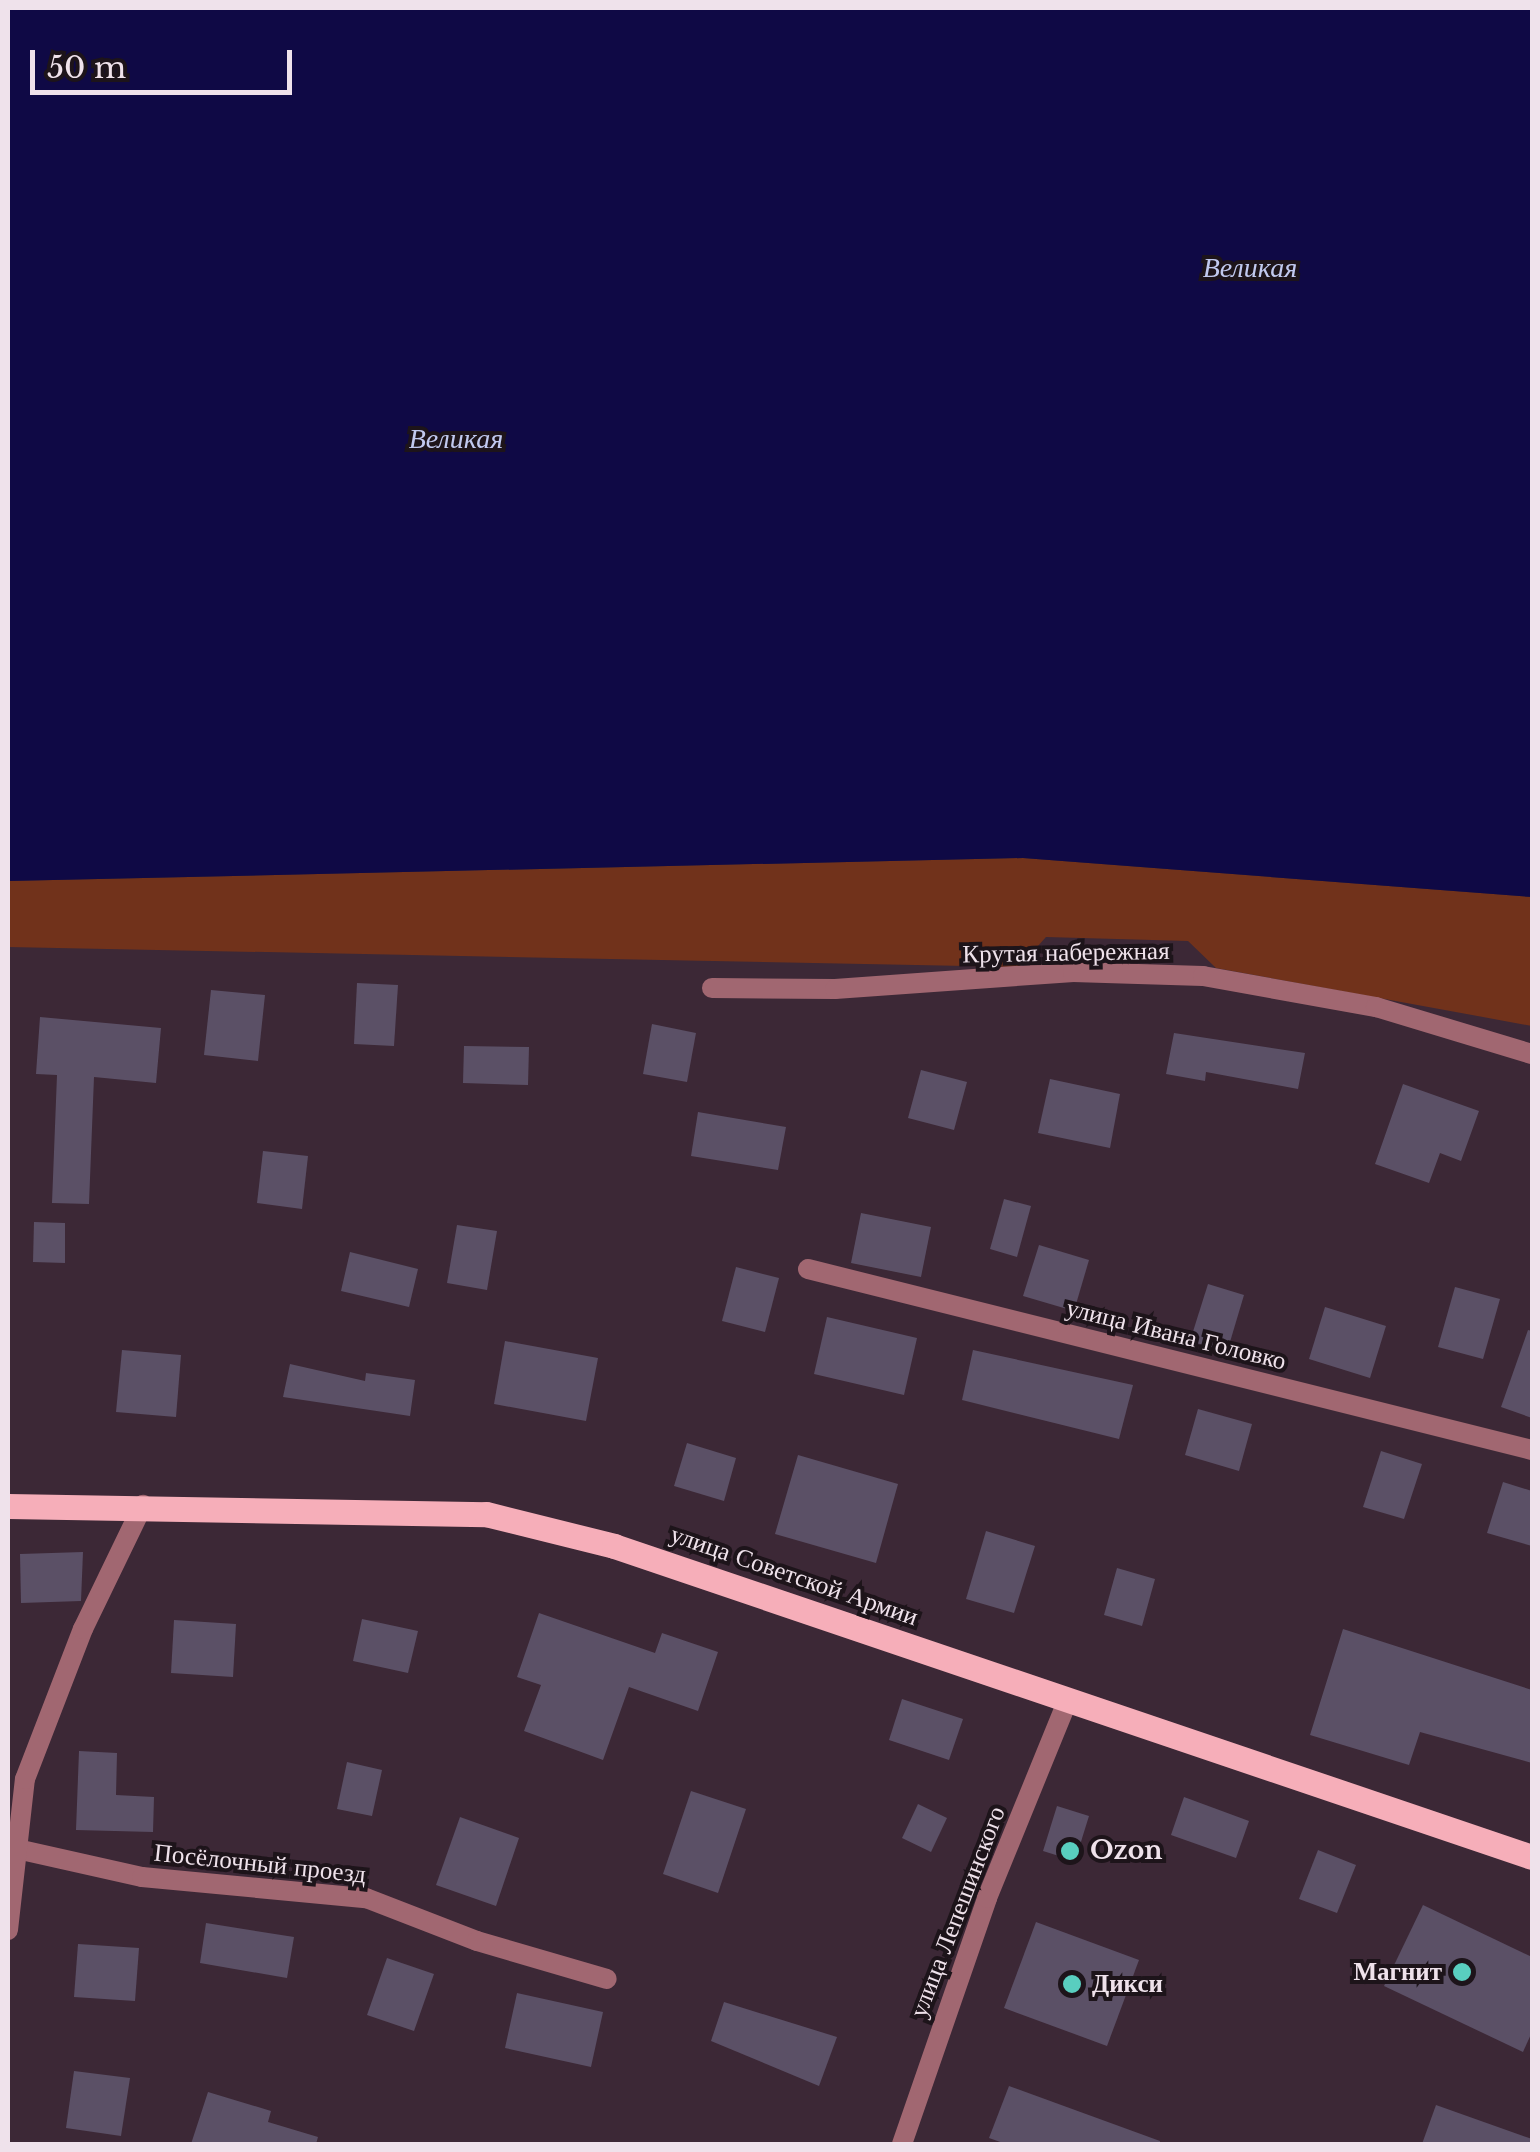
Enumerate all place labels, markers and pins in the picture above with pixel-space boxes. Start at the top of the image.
place label: Ozon [1090,1836,1162,1866]
marker: Ozon [1059,1840,1081,1862]
place label: Магнит [1353,1957,1442,1987]
marker: Магнит [1451,1961,1473,1983]
place label: Дикси [1092,1969,1163,1999]
marker: Дикси [1061,1973,1083,1995]

